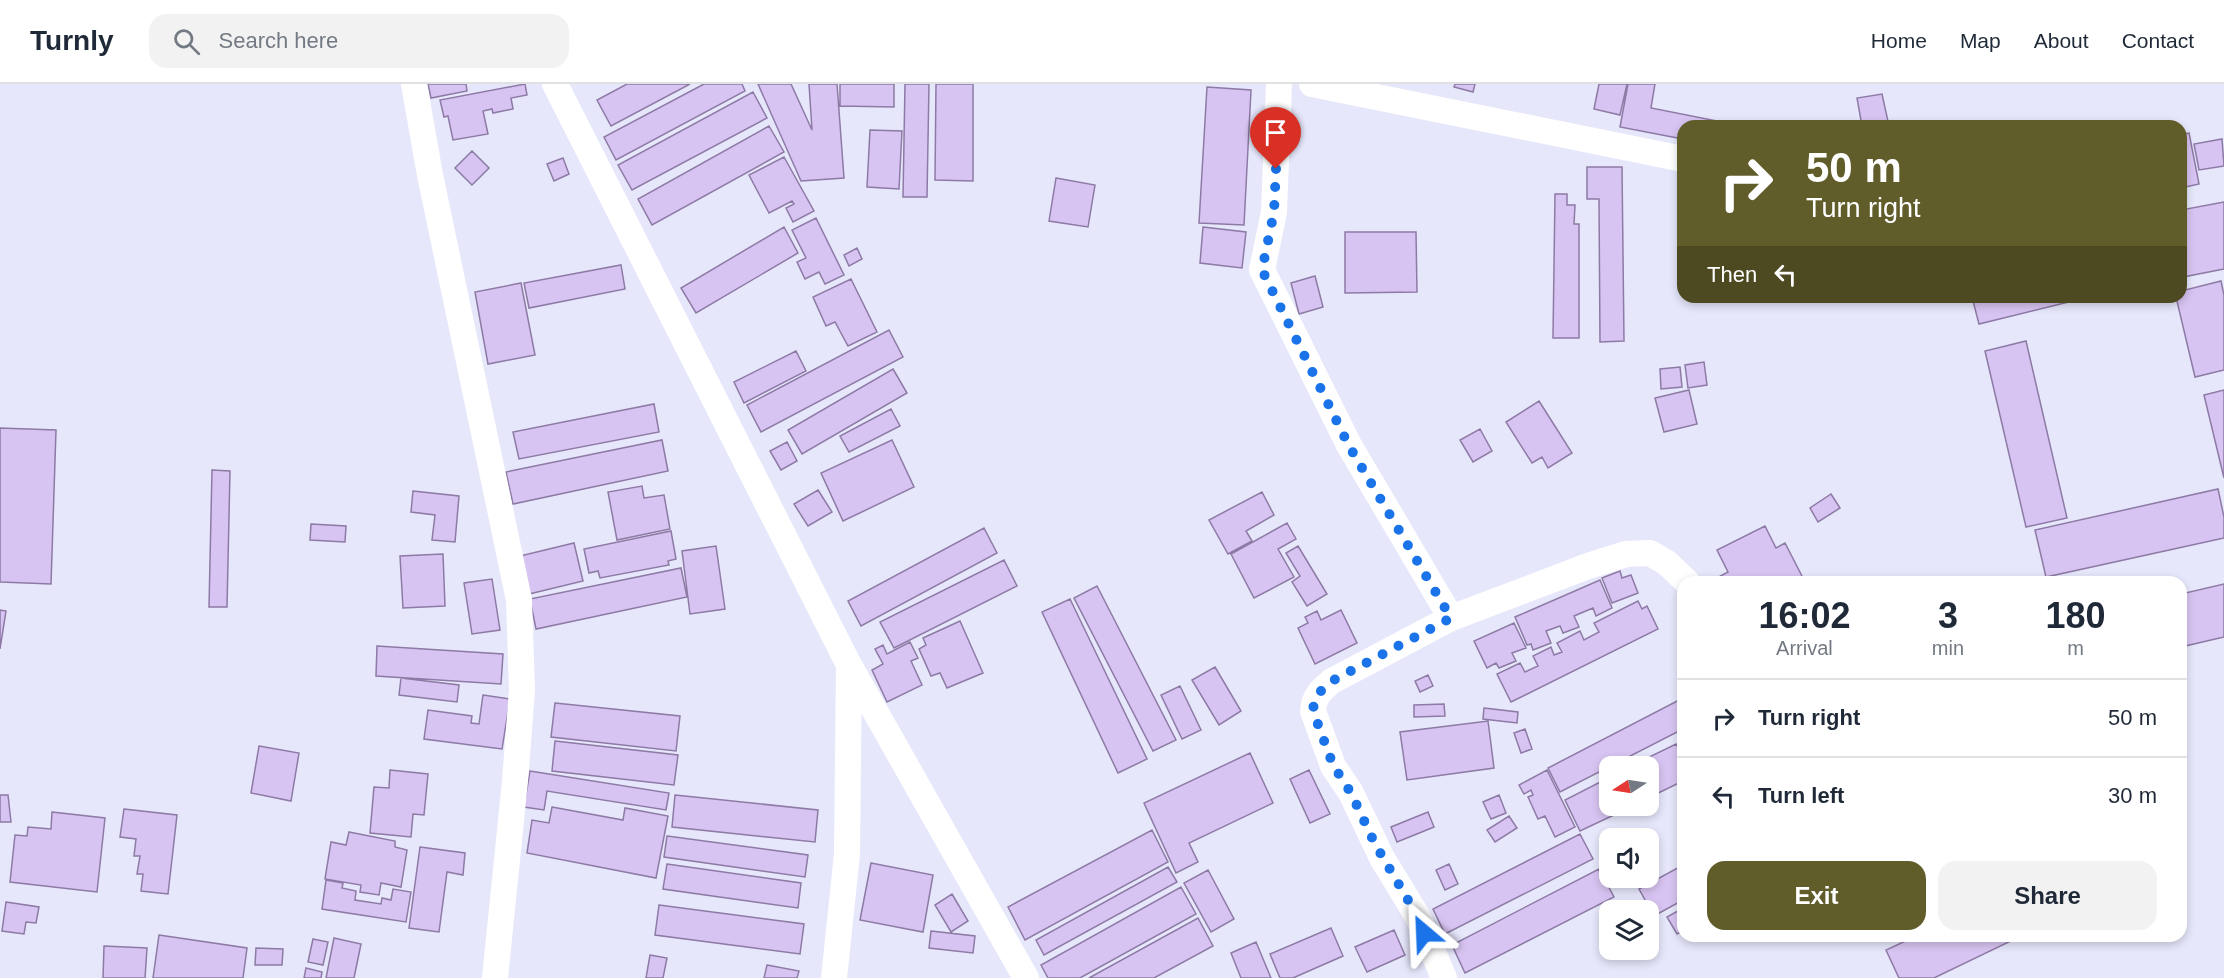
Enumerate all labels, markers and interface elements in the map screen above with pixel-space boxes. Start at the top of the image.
search box [149,14,569,68]
text: Turnly [30,25,113,56]
icon: search [170,25,203,58]
text: Search here [218,28,338,53]
text: Home [1871,29,1927,52]
text: Map [1960,29,2001,52]
text: About [2034,29,2089,52]
text: Contact [2122,29,2194,52]
pin [1250,107,1301,169]
icon: arrive [1259,116,1292,149]
icon: right [1707,144,1785,222]
text: 50 m [1806,144,1902,191]
text: Turn right [1806,193,1921,223]
icon: left [1769,258,1802,291]
text: Then [1707,262,1757,287]
text: 16:02 [1758,595,1850,636]
text: 3 [1938,595,1958,636]
text: 180 [2045,595,2106,636]
text: Arrival [1776,637,1833,659]
text: min [1932,637,1964,659]
text: m [2067,637,2084,659]
icon: right [1707,702,1740,735]
text: Turn right [1758,705,1860,730]
text: 50 m [2108,705,2157,730]
north arrow [1599,756,1659,816]
map controls [1599,756,1659,960]
icon: left [1707,780,1740,813]
text: Turn left [1758,783,1844,808]
text: 30 m [2108,783,2157,808]
button: sound [1599,828,1659,888]
button: Exit [1707,861,1926,930]
button: Share [1938,861,2157,930]
button: layers [1599,900,1659,960]
position arrow [1392,901,1456,965]

